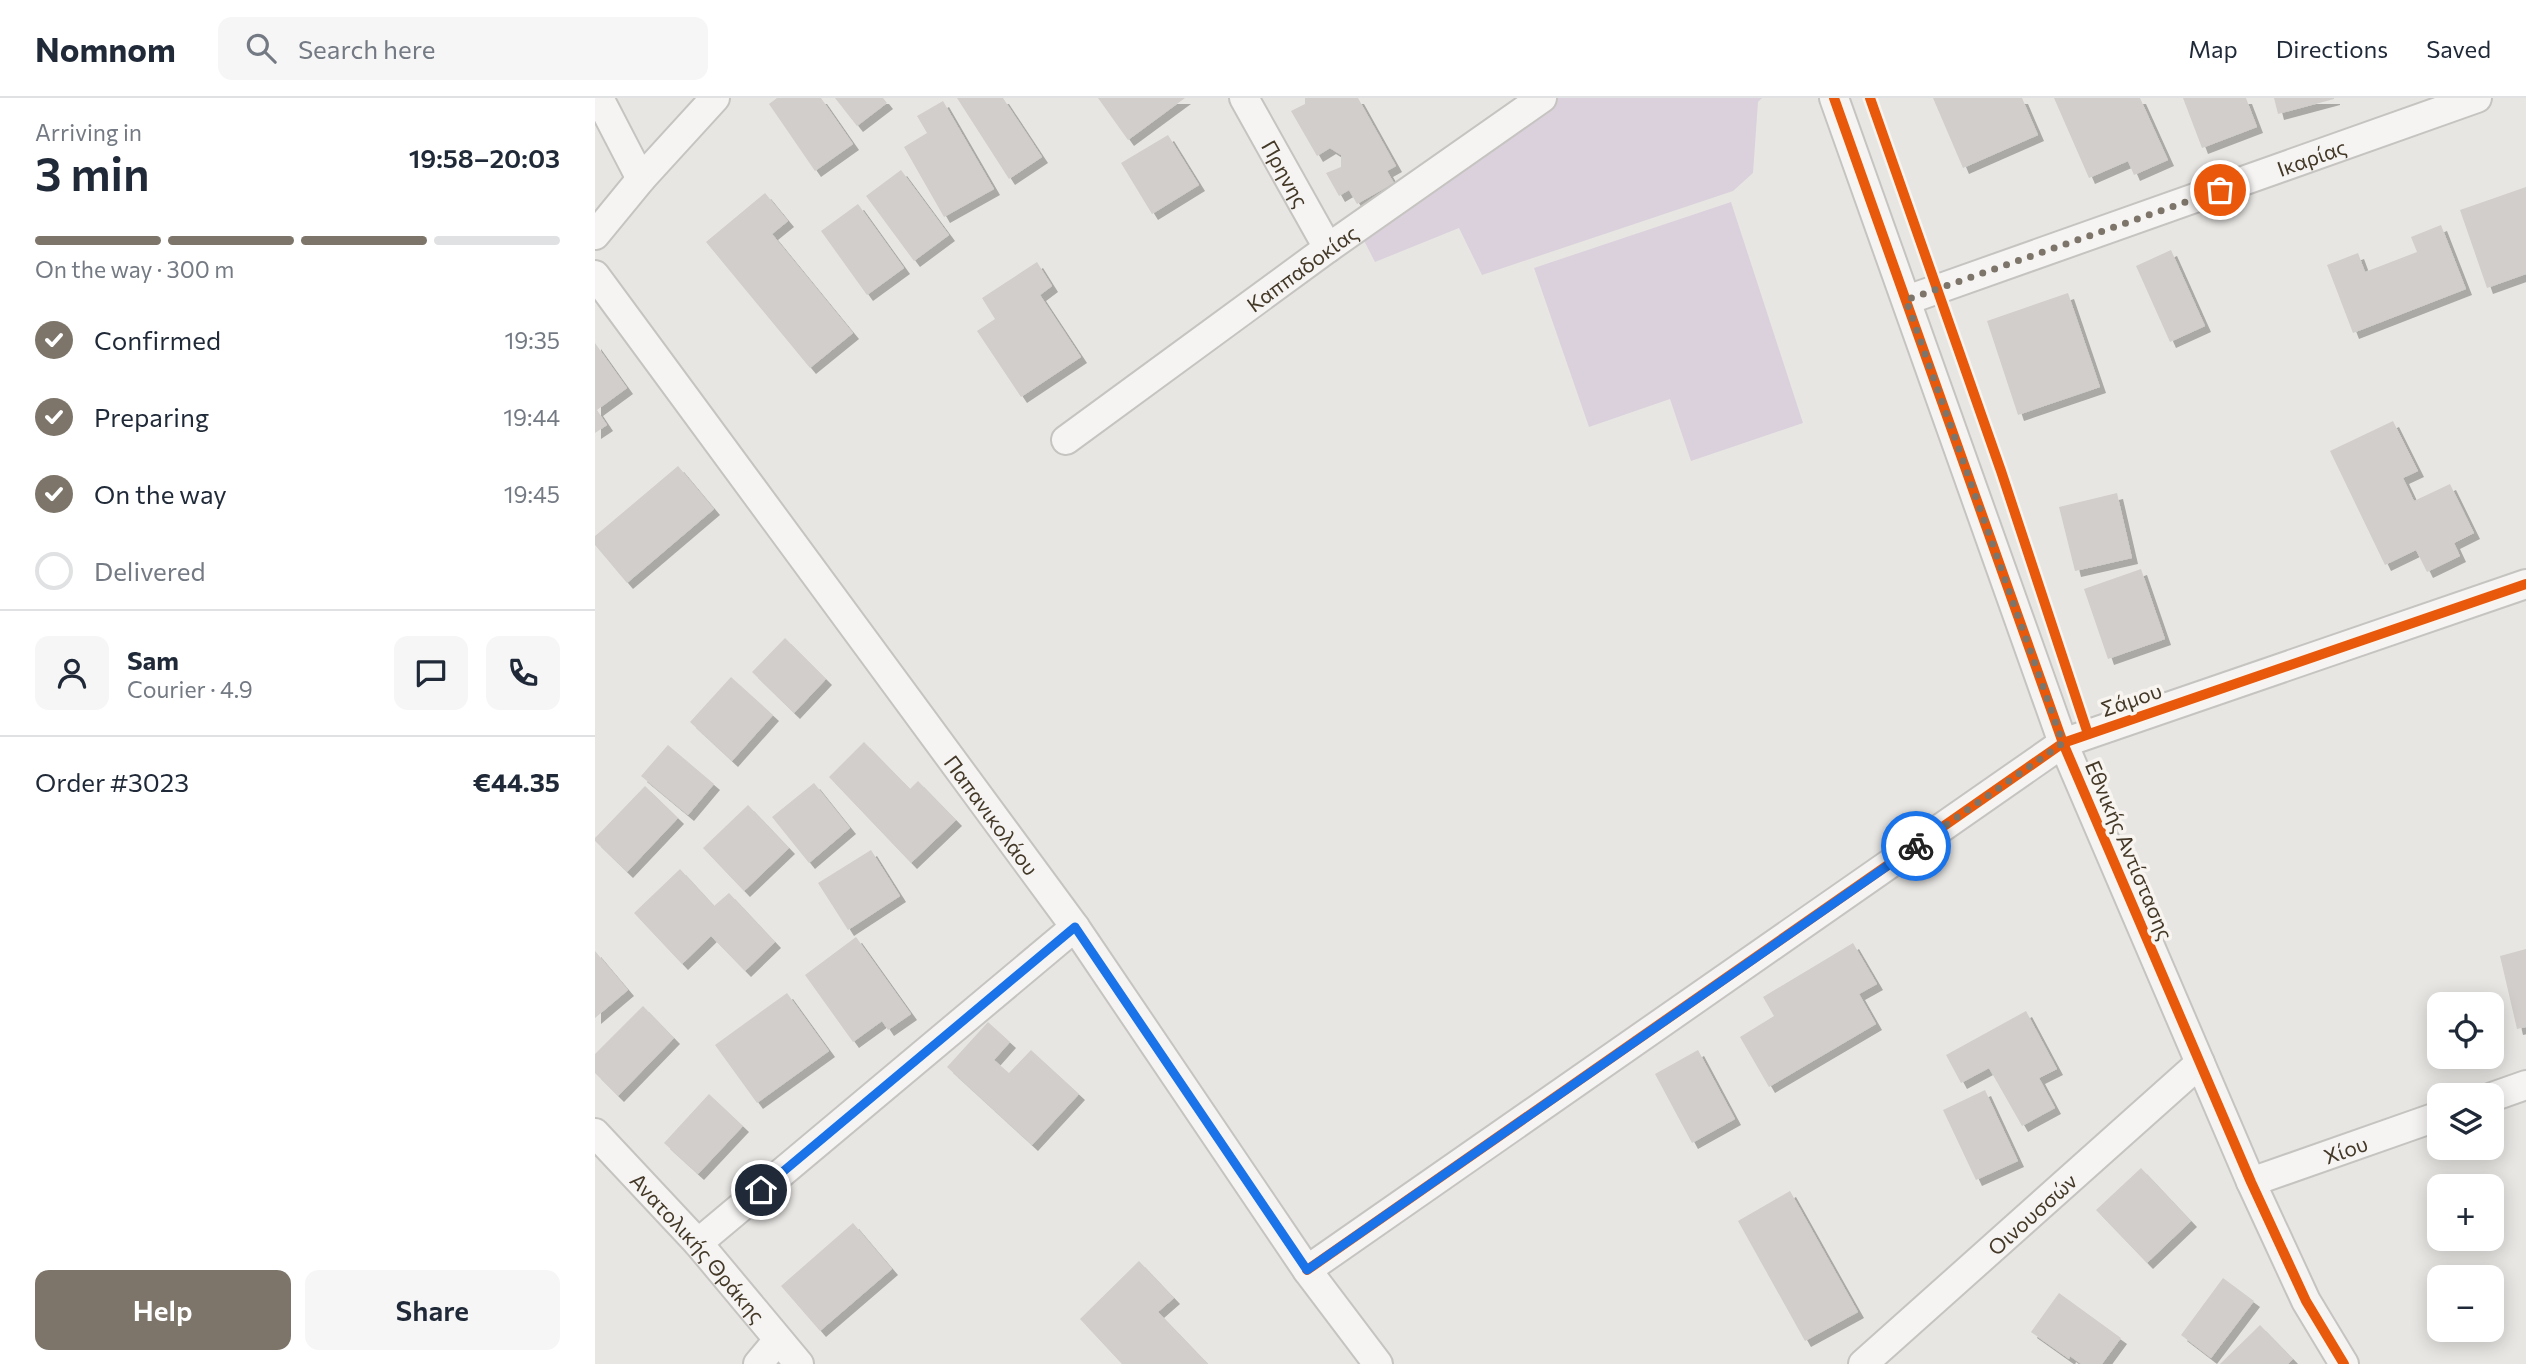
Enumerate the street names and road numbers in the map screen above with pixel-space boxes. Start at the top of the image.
street label: Ικαρίας [2273,133,2349,180]
street label: Πρηνης [1257,135,1315,211]
street label: Καππαδοκίας [1241,219,1362,316]
street label: Σάμου [2097,677,2165,721]
street label: Παπανικολάου [940,750,1045,879]
street label: Εθνικής Αντίστασης [2081,757,2179,943]
street label: Χίου [2320,1130,2371,1168]
street label: Ανατολικής Θράκης [626,1167,771,1327]
street label: Οινουσσών [1982,1167,2081,1260]

